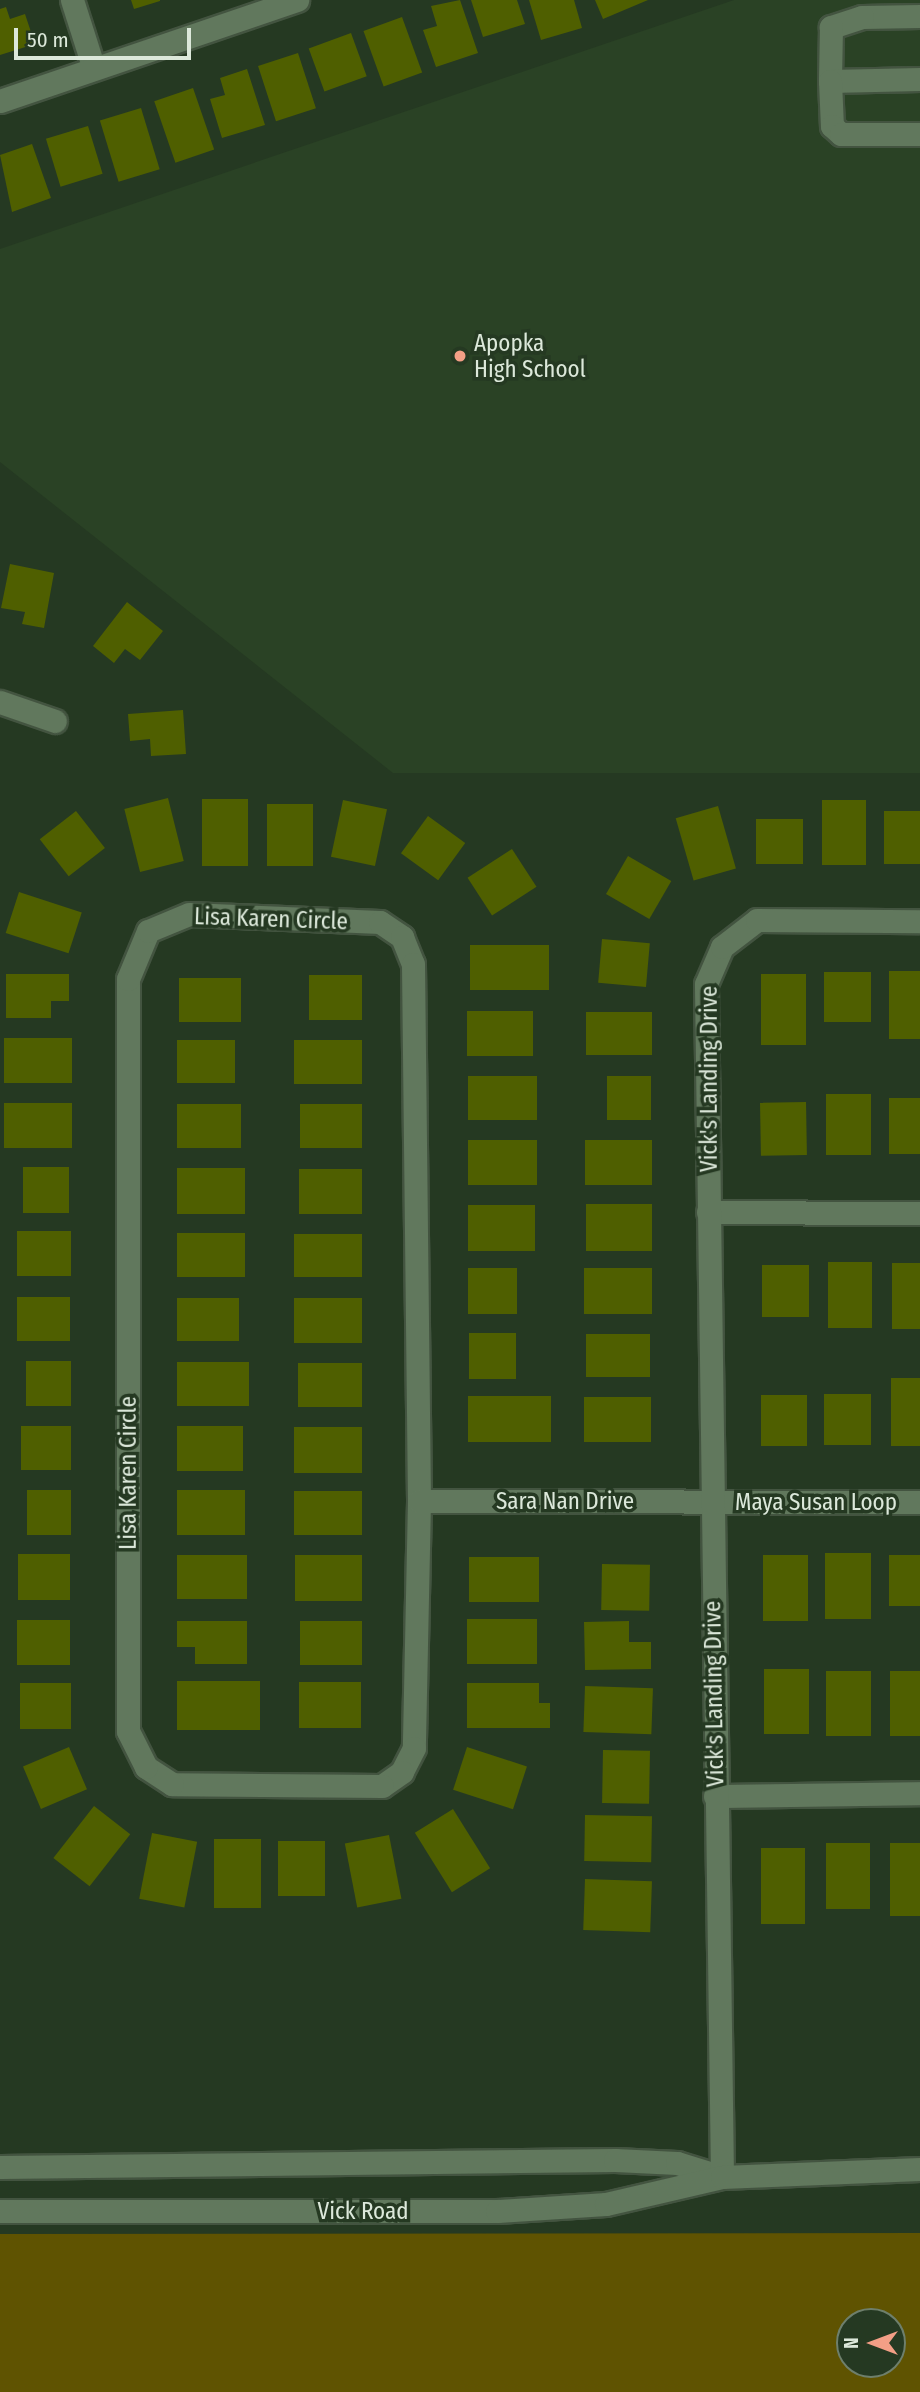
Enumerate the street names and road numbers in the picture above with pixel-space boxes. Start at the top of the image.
street label: Lisa Karen Circle [194,903,348,935]
street label: Vick's Landing Drive [695,986,723,1172]
street label: Lisa Karen Circle [114,1396,142,1550]
street label: Sara Nan Drive [496,1487,634,1515]
street label: Maya Susan Loop [735,1488,897,1516]
street label: Vick's Landing Drive [699,1601,729,1787]
street label: Vick Road [317,2197,409,2225]

